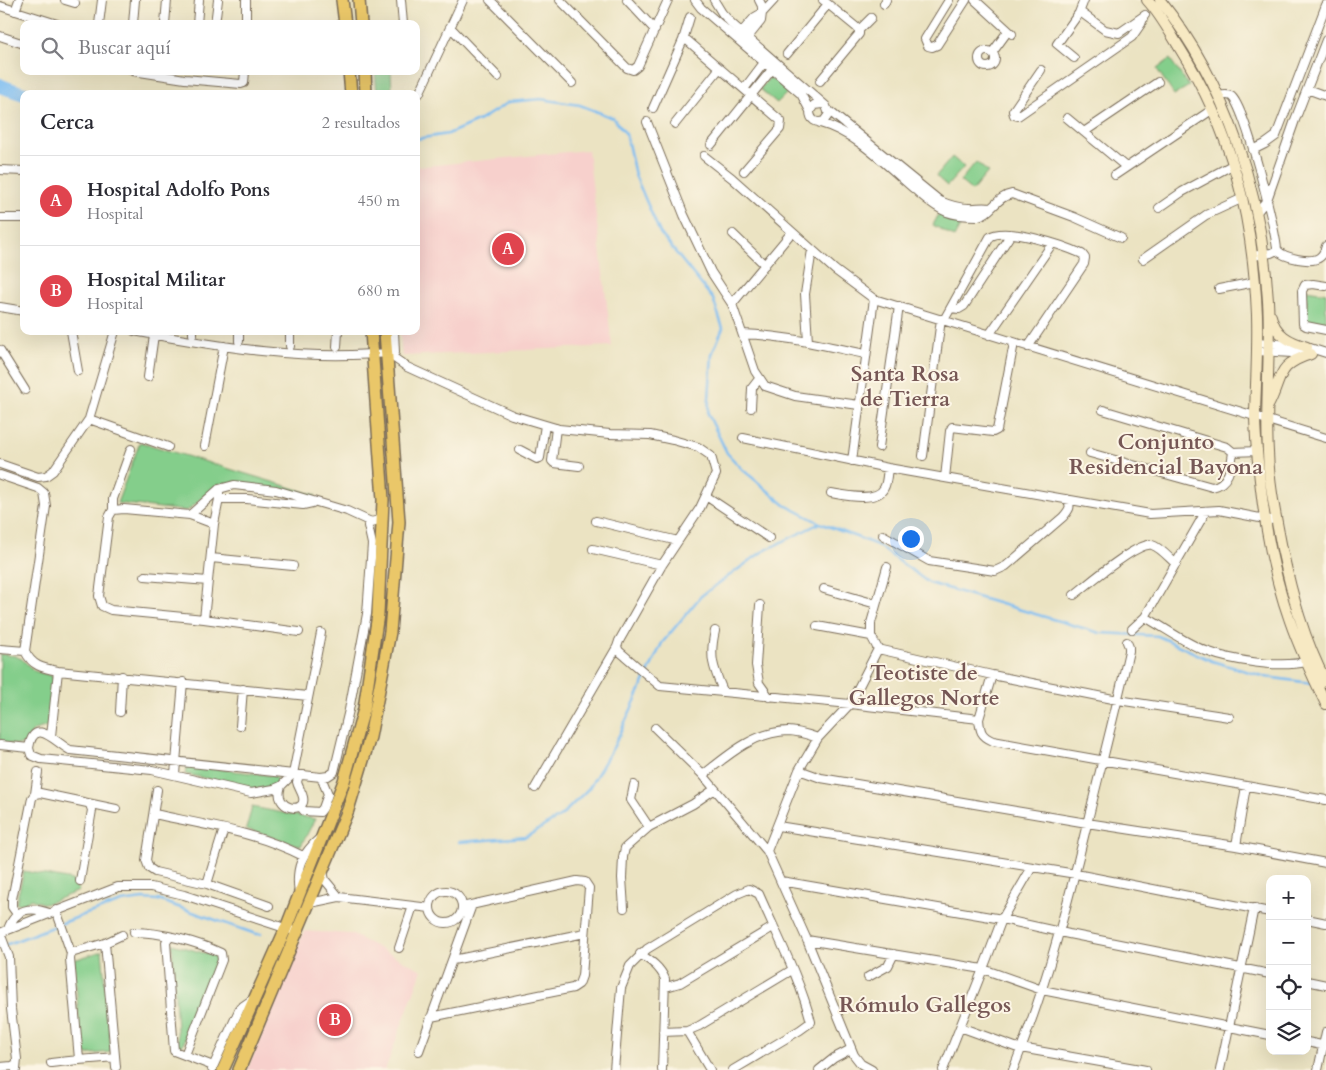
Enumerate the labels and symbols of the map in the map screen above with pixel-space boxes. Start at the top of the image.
pin: A [492,230,524,268]
district label: Santa Rosa de Tierra [851,359,959,414]
district label: Conjunto Residencial Bayona [1069,427,1263,482]
your location [898,526,924,552]
district label: Teotiste de Gallegos Norte [848,658,1000,713]
district label: Rómulo Gallegos [839,990,1011,1020]
pin: B [319,1001,351,1039]

